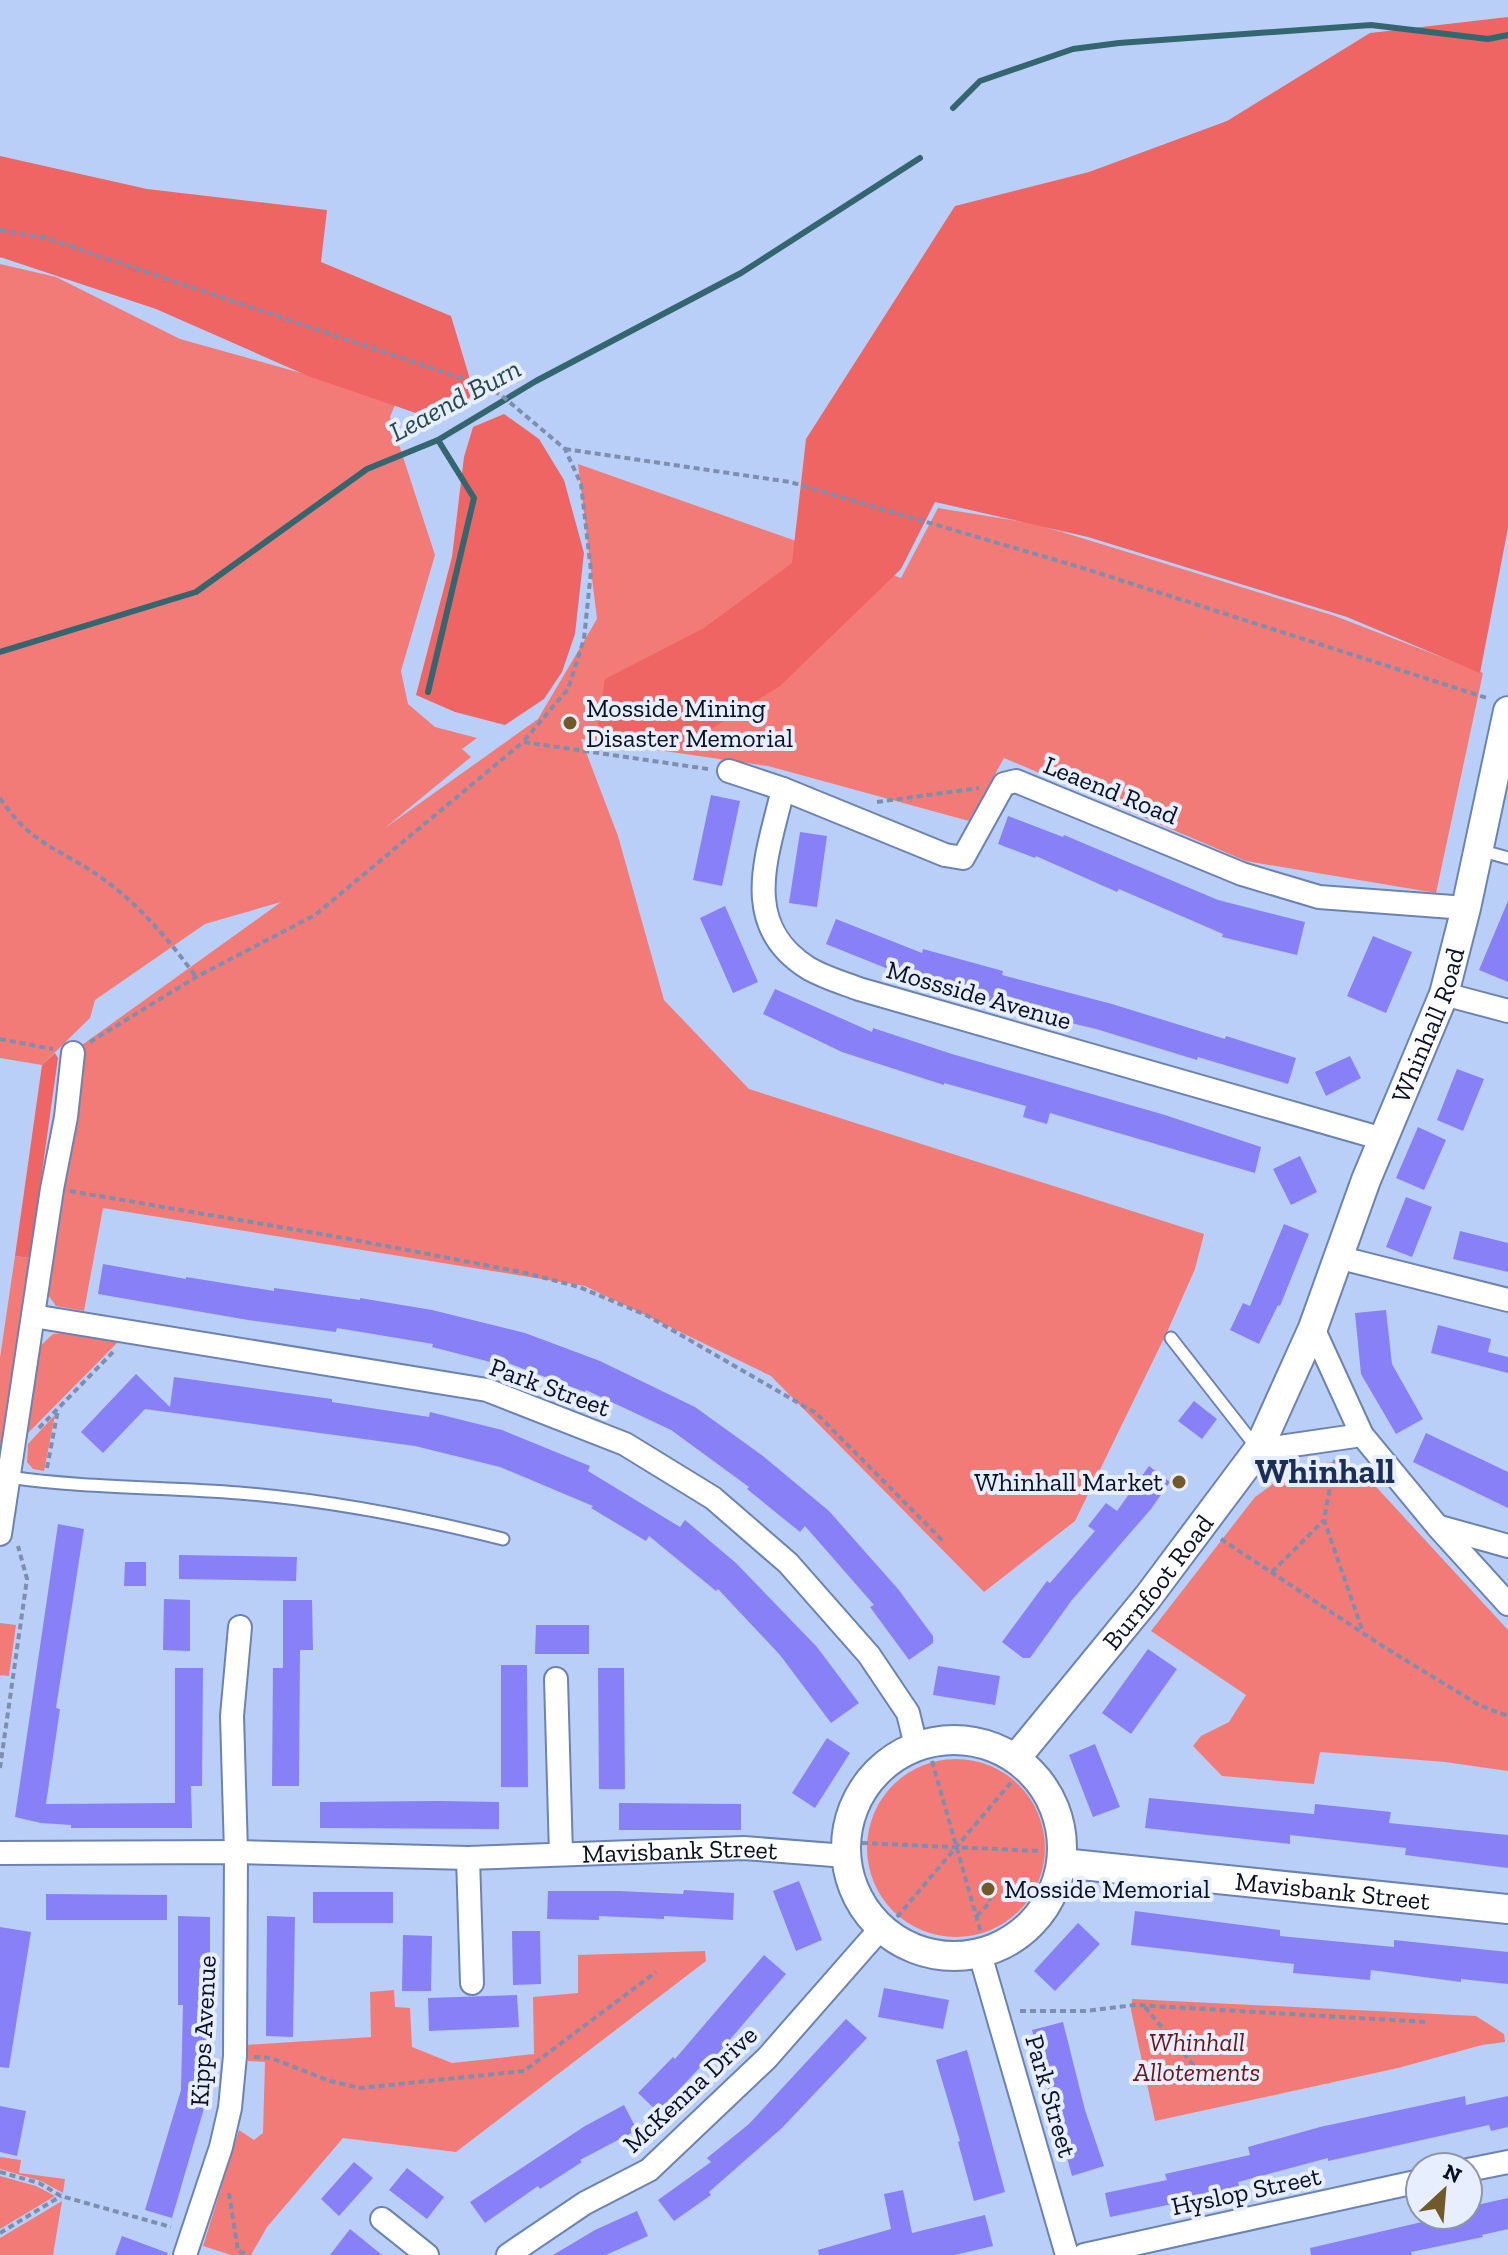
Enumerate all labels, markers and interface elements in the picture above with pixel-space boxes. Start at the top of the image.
water label: Leaend Burn [384,352,526,448]
place label: Mosside Mining Disaster Memorial [586,692,793,754]
marker: Mosside Mining Disaster Memorial [561,714,579,732]
street label: Leaend Road [1039,749,1183,831]
street label: Whinhall Road [1384,944,1471,1108]
street label: Mossside Avenue [883,953,1075,1037]
street label: Park Street [485,1350,615,1424]
district label: Whinhall [1255,1451,1395,1492]
place label: Whinhall Market [974,1466,1163,1498]
marker: Whinhall Market [1170,1473,1188,1491]
street label: Burnfoot Road [1095,1508,1220,1656]
street label: Mavisbank Street [581,1832,779,1870]
street label: Mavisbank Street [1233,1865,1432,1917]
place label: Mosside Memorial [1004,1873,1210,1905]
marker: Mosside Memorial [979,1880,997,1898]
street label: Kipps Avenue [183,1955,223,2107]
street label: McKenna Drive [616,2019,764,2159]
park label: Whinhall Allotements [1133,2026,1260,2088]
street label: Park Street [1018,2031,1084,2161]
north arrow [1404,2151,1484,2231]
text: N [1439,2158,1466,2189]
street label: Hyslop Street [1168,2159,1324,2222]

